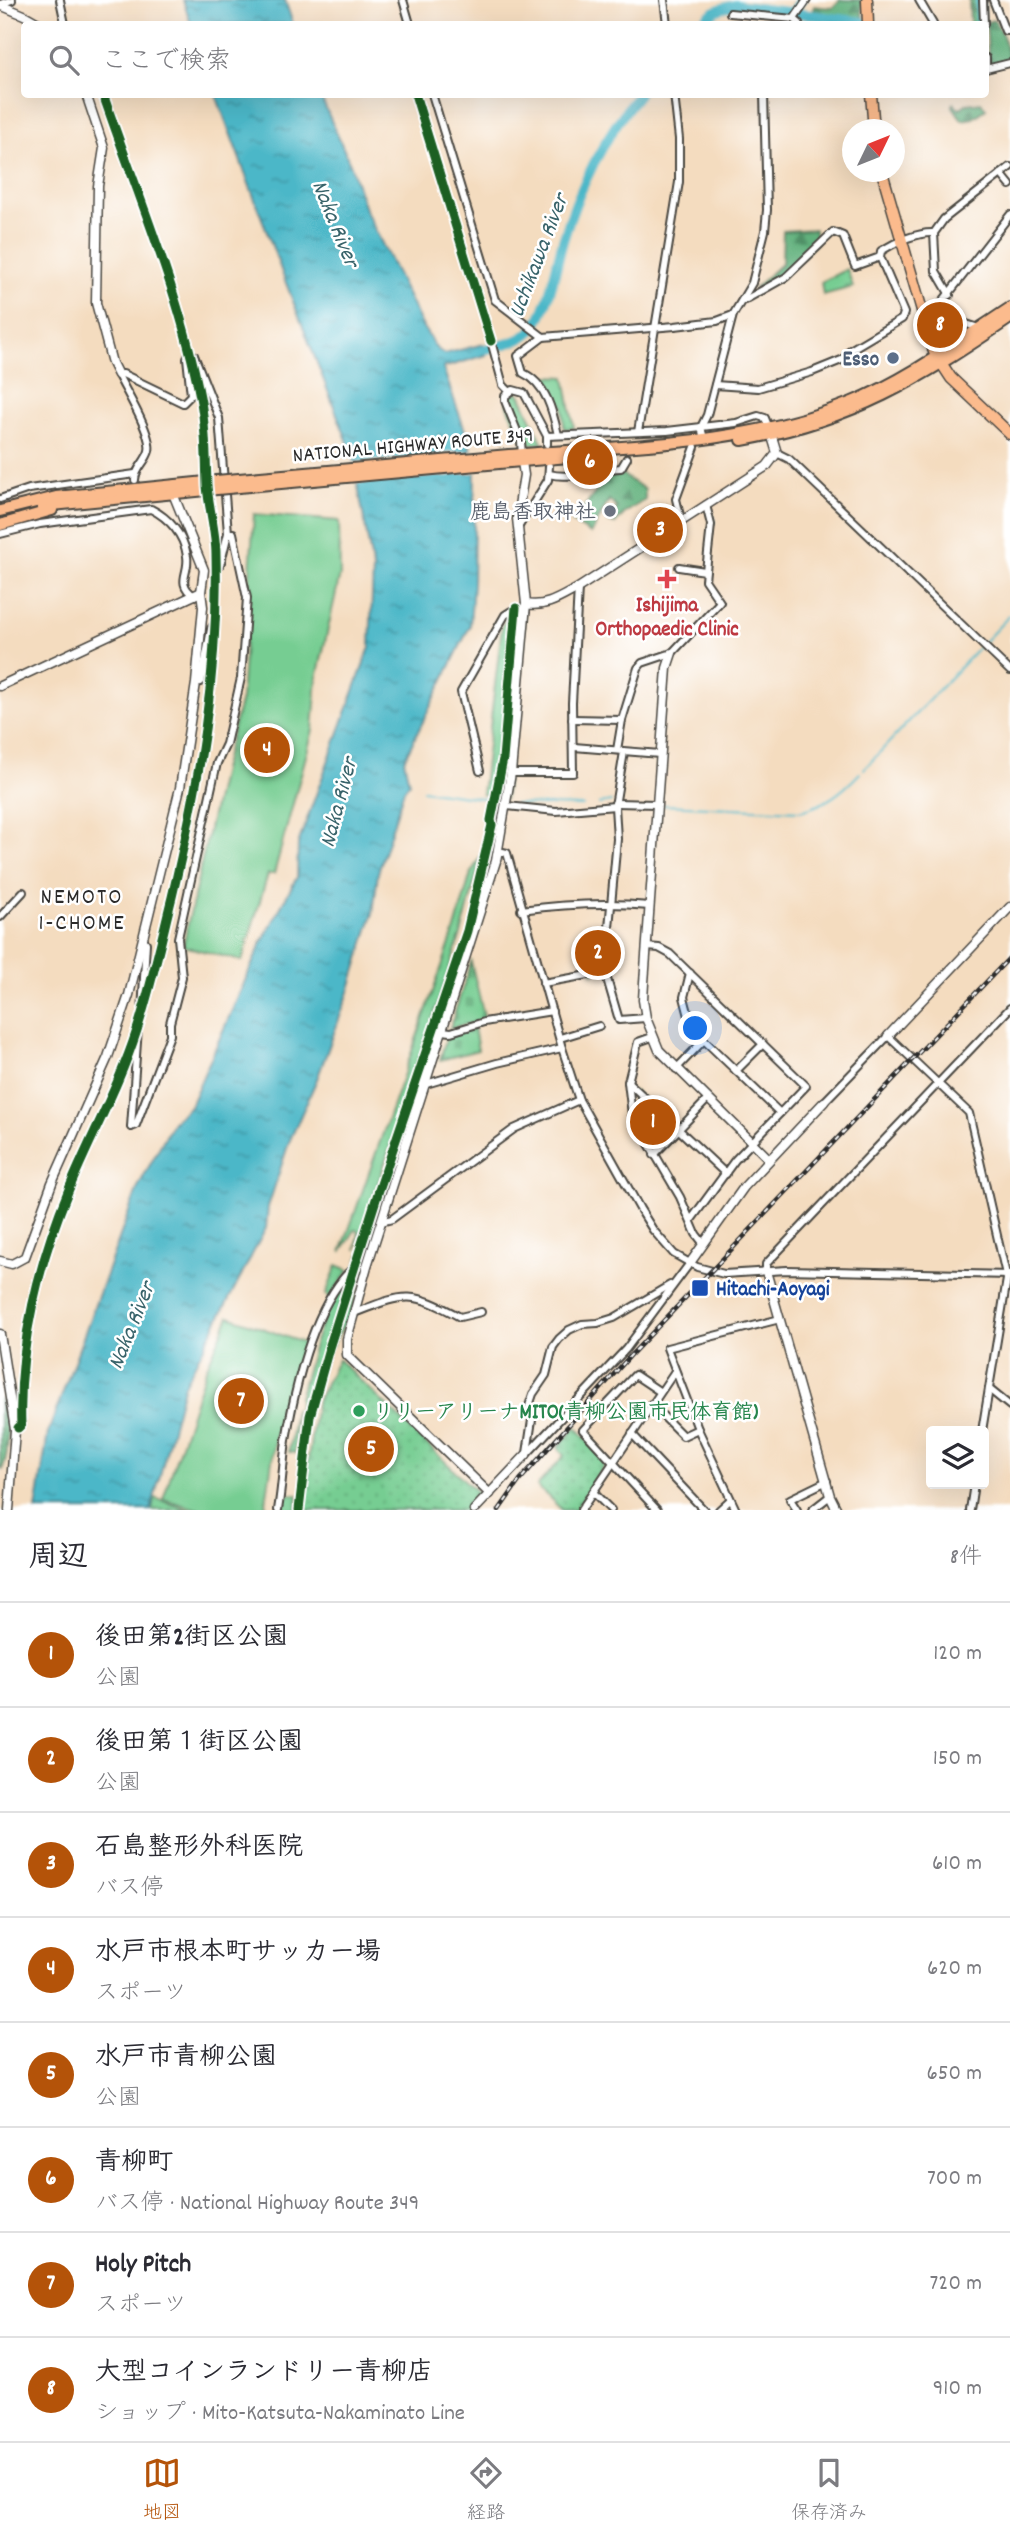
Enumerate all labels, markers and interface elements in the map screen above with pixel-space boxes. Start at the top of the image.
search box [21,21,989,98]
icon: search [45,41,83,79]
text: ここで検索 [101,44,231,81]
north arrow [842,119,905,182]
water label: Naka River [301,176,367,275]
water label: Uchikawa River [502,187,580,323]
pin: 8 [917,299,963,351]
place label: Esso [842,346,879,376]
marker: Esso [885,350,901,366]
street label: NATIONAL HIGHWAY ROUTE 349 [292,422,535,472]
pin: 6 [567,436,613,488]
place label: 鹿島香取神社 [470,499,596,529]
marker: 鹿島香取神社 [602,503,618,519]
pin: 3 [637,504,683,556]
marker: Ishijima Orthopaedic Clinic [657,569,677,589]
place label: Ishijima Orthopaedic Clinic [595,592,739,646]
pin: 4 [244,724,290,776]
water label: Naka River [313,752,369,851]
district label: NEMOTO 1-CHOME [38,882,126,941]
pin: 2 [575,927,621,979]
your location [678,1011,712,1045]
pin: 1 [630,1096,676,1148]
water label: Naka River [101,1276,167,1375]
place label: Hitachi-Aoyagi [716,1276,830,1306]
marker: Hitachi-Aoyagi [690,1278,710,1298]
pin: 7 [218,1375,264,1427]
place label: リリーアリーナMITO(青柳公園市民体育館) [373,1399,758,1429]
marker: リリーアリーナMITO(青柳公園市民体育館) [351,1403,367,1419]
pin: 5 [348,1423,394,1475]
map controls [926,1426,989,1489]
button: layers [926,1426,989,1489]
text: 周辺 [28,1538,88,1581]
text: 8件 [950,1542,982,1575]
text: 後田第2街区公園 [95,1620,288,1657]
text: 1 [48,1638,54,1671]
text: 120 m [933,1638,982,1671]
text: 公園 [95,1663,141,1696]
text: 後田第１街区公園 [95,1725,303,1762]
text: 2 [46,1743,56,1776]
text: 150 m [933,1743,982,1776]
text: 公園 [95,1768,141,1801]
text: 石島整形外科医院 [95,1830,303,1867]
text: 3 [46,1848,56,1881]
text: 610 m [932,1848,982,1881]
text: バス停 [95,1873,164,1906]
text: 水戸市根本町サッカー場 [95,1935,381,1972]
text: 4 [46,1953,56,1986]
text: 620 m [927,1953,982,1986]
text: スポーツ [95,1978,187,2011]
text: 水戸市青柳公園 [95,2040,277,2077]
text: 5 [46,2058,56,2091]
text: 650 m [926,2058,982,2091]
text: 公園 [95,2083,141,2116]
text: 青柳町 [95,2145,173,2182]
text: 6 [45,2163,57,2196]
text: 700 m [927,2163,982,2196]
text: バス停 · National Highway Route 349 [95,2188,419,2221]
text: Holy Pitch [95,2247,191,2284]
text: 7 [47,2268,55,2301]
text: 720 m [930,2268,982,2301]
text: スポーツ [95,2290,187,2323]
text: 大型コインランドリー青柳店 [95,2355,433,2392]
text: 8 [46,2373,56,2406]
text: 910 m [933,2373,982,2406]
text: ショップ · Mito-Katsuta-Nakaminato Line [95,2398,465,2431]
tab: 地図 [143,2454,181,2528]
tab: 経路 [467,2454,505,2528]
tab: 保存済み [791,2454,867,2528]

